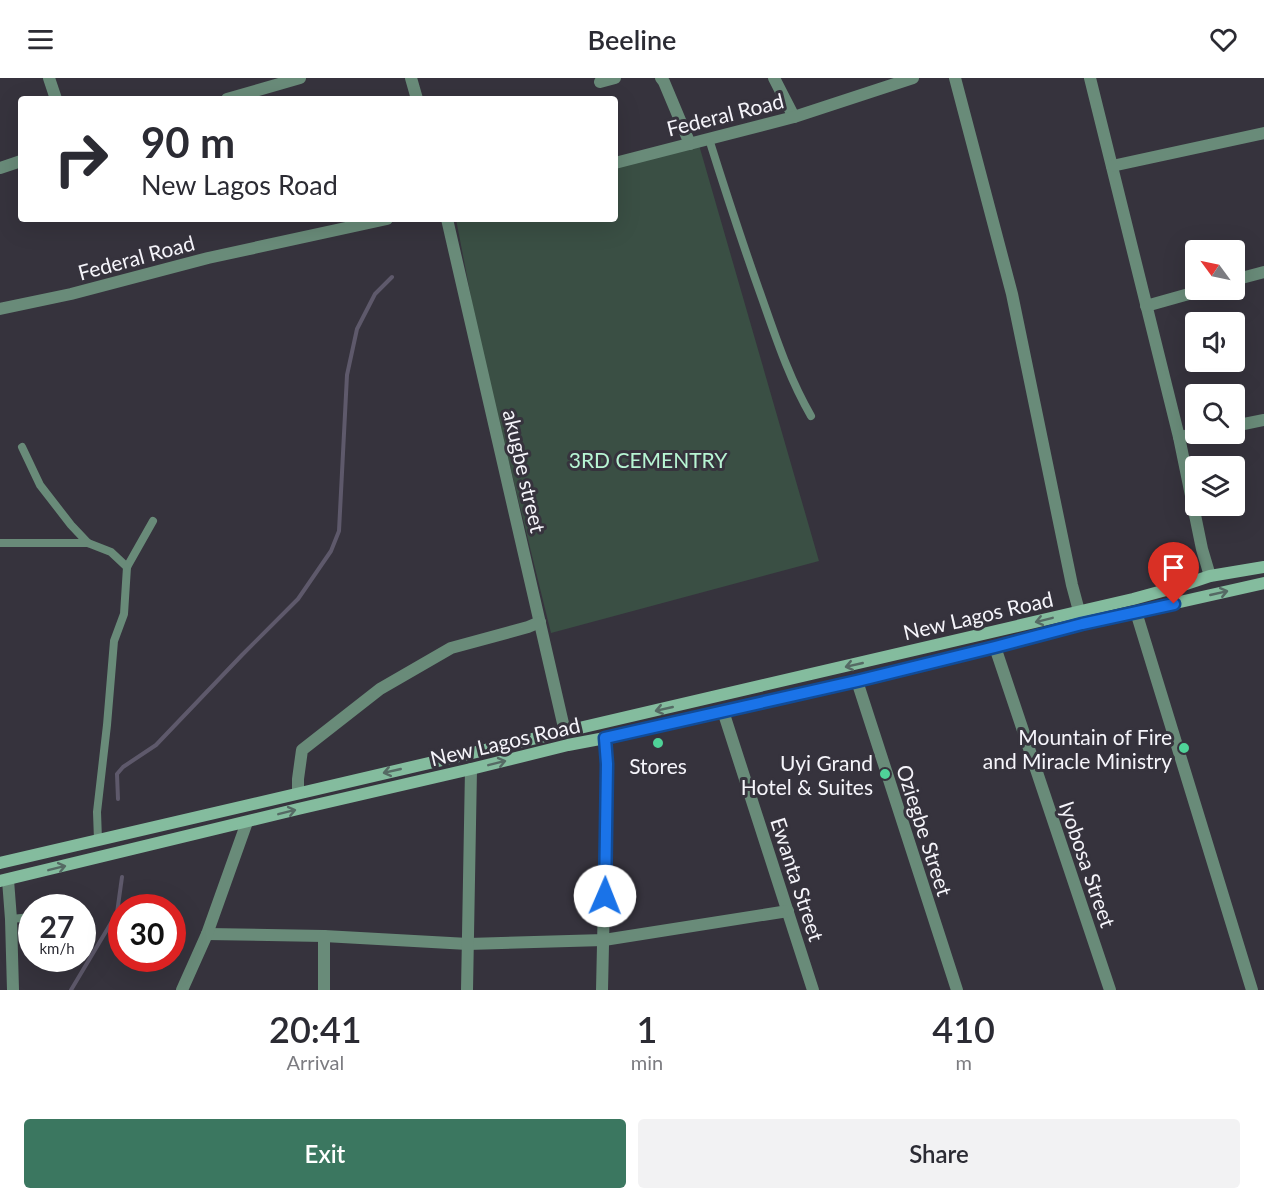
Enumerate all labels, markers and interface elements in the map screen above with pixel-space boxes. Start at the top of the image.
icon: menu [24,23,57,56]
text: Beeline [588,23,676,56]
icon: heart [1207,23,1240,56]
street label: Federal Road [664,87,786,141]
text: 90 m [141,117,235,167]
icon: right [42,120,120,198]
text: New Lagos Road [141,168,338,201]
street label: Federal Road [75,229,197,285]
north arrow [1185,240,1245,300]
map controls [1185,240,1245,516]
button: sound [1185,312,1245,372]
button: search [1185,384,1245,444]
street label: akugbe street [499,407,551,535]
park label: 3RD CEMENTRY [569,447,728,472]
button: layers [1185,456,1245,516]
pin [1148,542,1199,604]
icon: arrive [1157,551,1190,584]
street label: New Lagos Road [901,586,1055,644]
one-way arrow [1209,587,1228,599]
one-way arrow [1035,614,1054,626]
one-way arrow [845,660,865,671]
one-way arrow [655,704,675,715]
street label: New Lagos Road [428,712,582,770]
place label: Mountain of Fire and Miracle Ministry [983,724,1172,773]
marker: Stores [651,736,665,750]
marker: Mountain of Fire and Miracle Ministry [1177,741,1191,755]
place label: Uyi Grand Hotel & Suites [741,750,873,799]
place label: Stores [629,753,687,778]
one-way arrow [488,756,507,768]
street label: Oziegbe Street [892,761,958,899]
one-way arrow [383,766,402,778]
marker: Uyi Grand Hotel & Suites [878,767,892,781]
street label: Iyobosa Street [1055,798,1121,931]
one-way arrow [277,805,296,817]
street label: Ewanta Street [766,814,830,945]
one-way arrow [47,861,66,873]
position arrow [573,864,637,928]
speed limit sign: 30 [108,894,186,972]
text: 27 [40,908,74,944]
text: km/h [39,939,75,957]
text: 20:41 [269,1007,362,1051]
text: 1 [637,1007,657,1051]
text: 410 [932,1007,995,1051]
text: Arrival [287,1050,344,1074]
text: min [631,1050,663,1074]
text: m [955,1050,972,1074]
button: Exit [24,1119,626,1188]
button: Share [638,1119,1240,1188]

